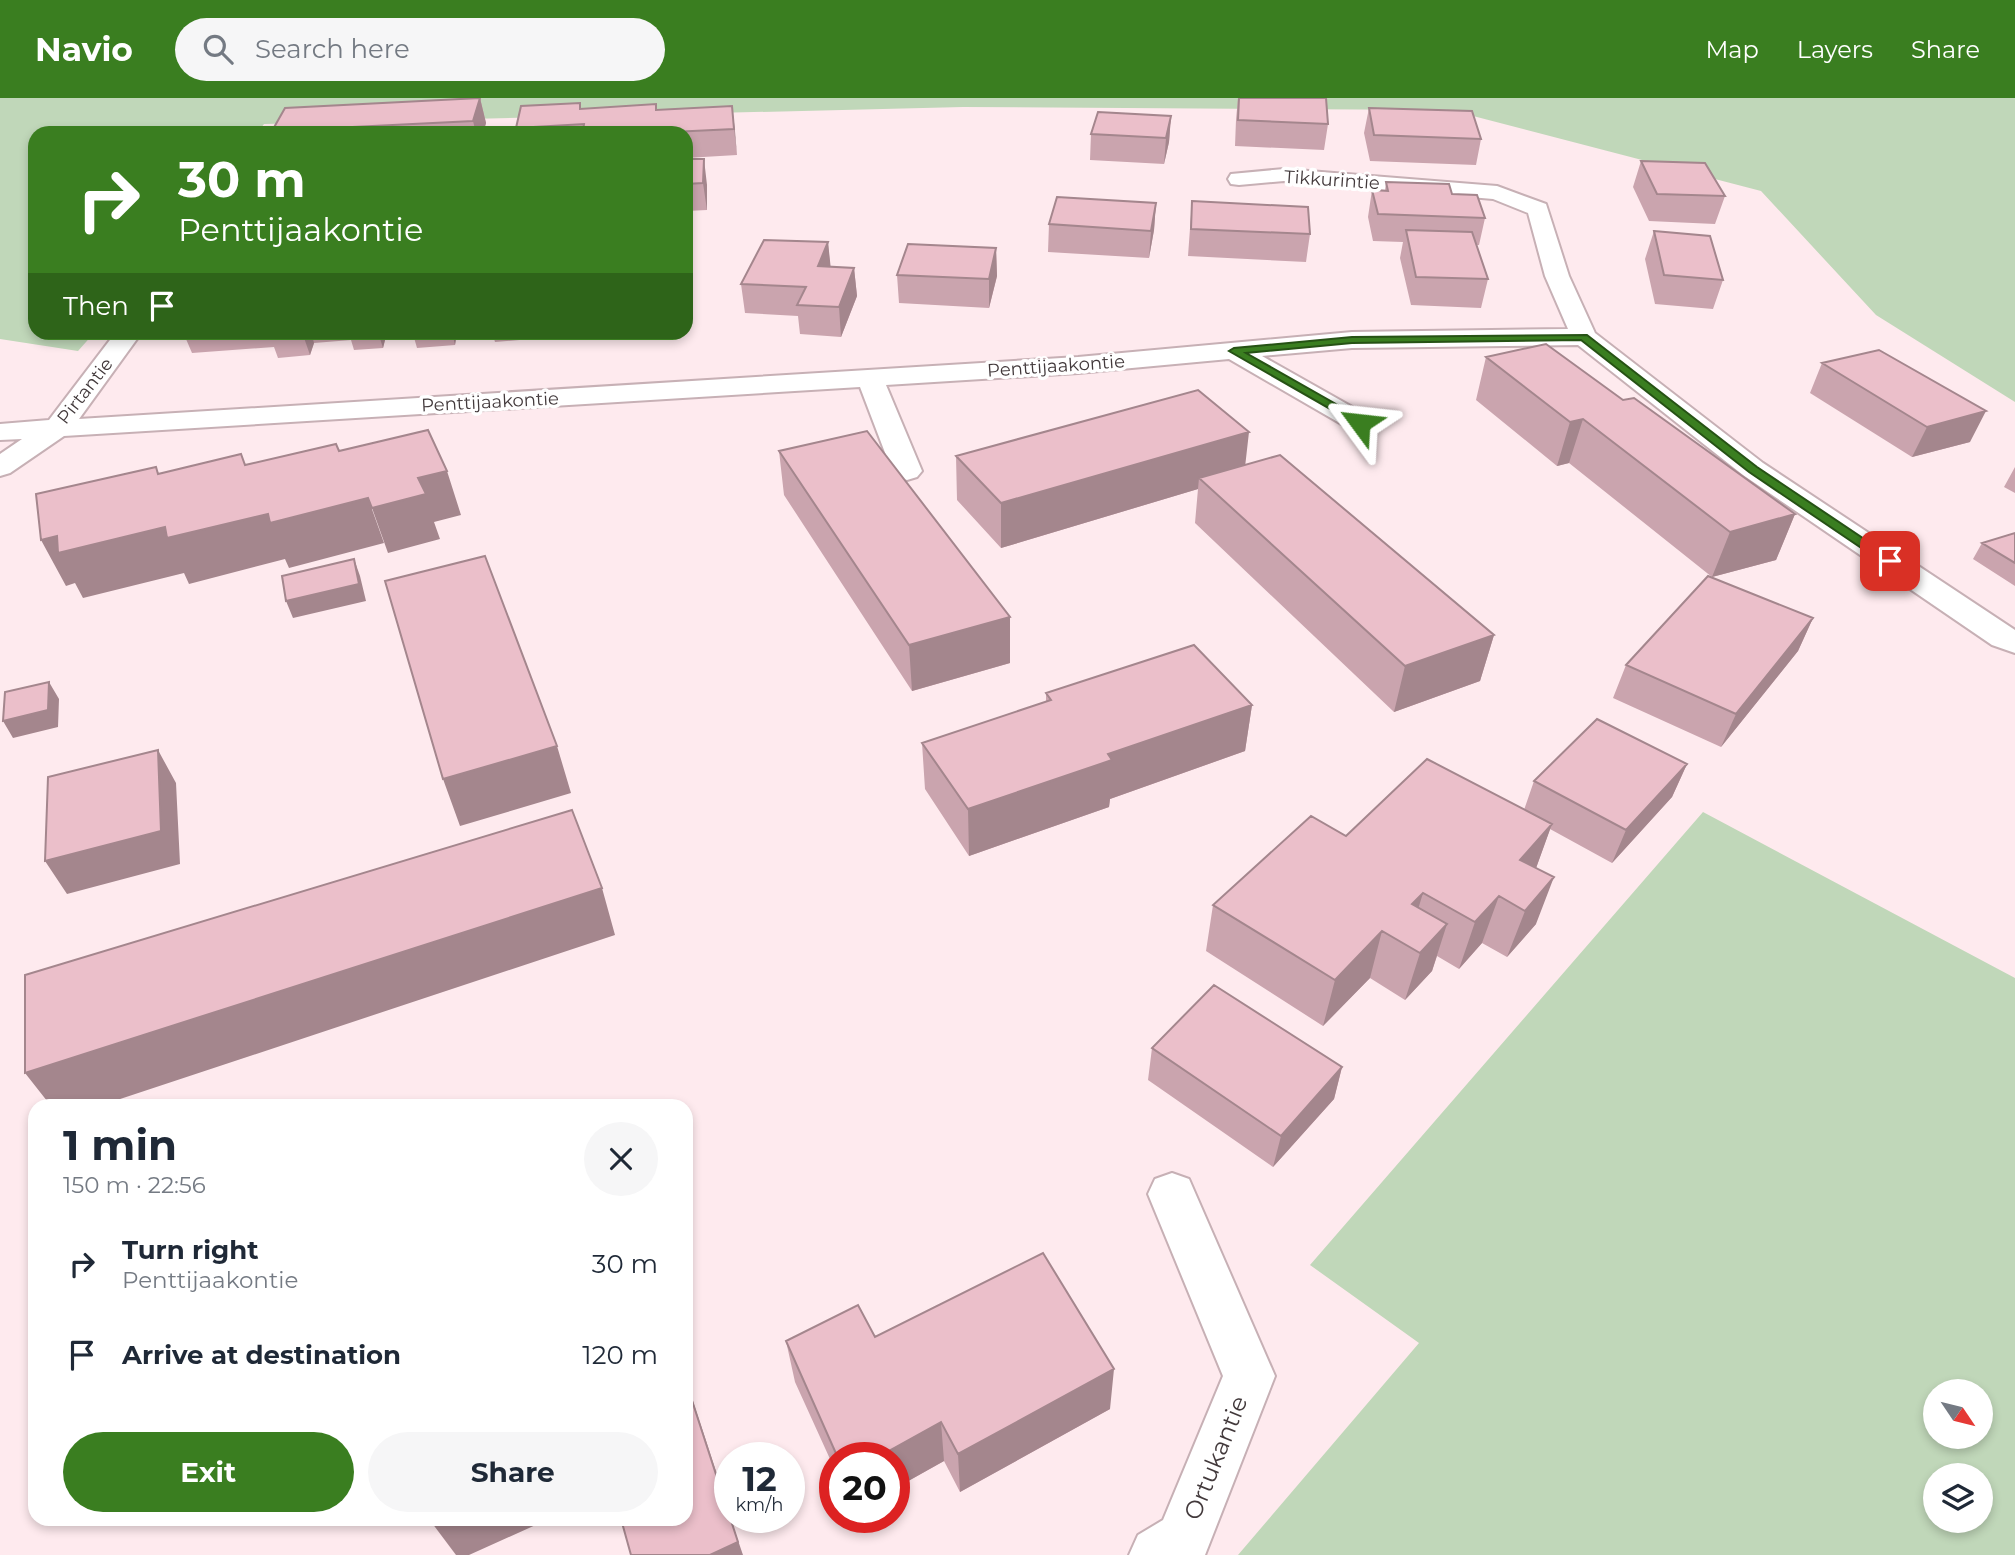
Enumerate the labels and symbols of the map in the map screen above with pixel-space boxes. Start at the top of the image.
street label: Tikkurintie [1283,166,1381,194]
street label: Penttijaakontie [986,350,1126,382]
street label: Pirtantie [52,353,118,429]
position arrow [1323,386,1397,460]
street label: Penttijaakontie [421,387,560,417]
pin [1860,531,1920,591]
north arrow [1923,1379,1993,1449]
street label: Ortukantie [1178,1392,1254,1524]
speed limit sign: 20 [819,1442,910,1533]

